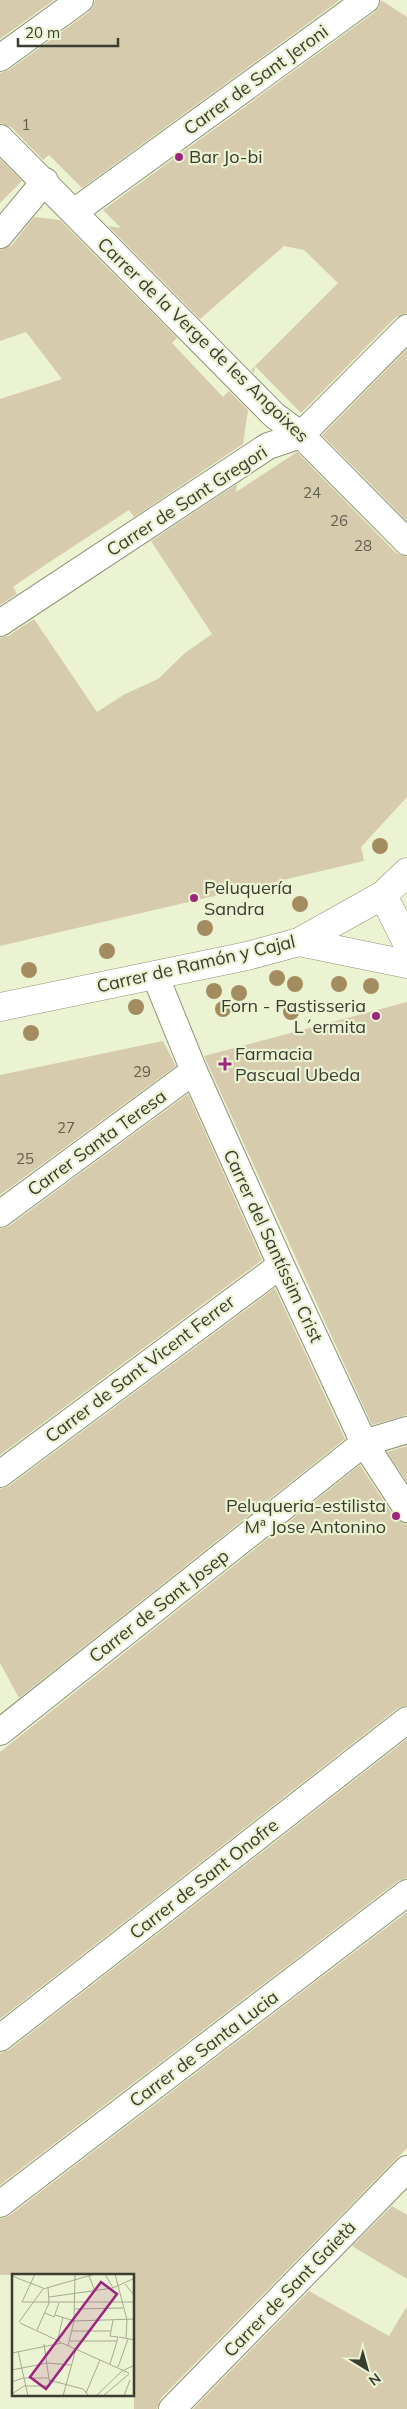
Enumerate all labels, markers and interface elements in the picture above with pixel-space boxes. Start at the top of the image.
scale bar [18,15,118,47]
street label: Carrer de Sant Jeroni [179,19,332,140]
text: 20 m [25,23,60,42]
house number: 1 [21,115,31,134]
place label: Bar Jo-bi [189,145,263,168]
marker: Bar Jo-bi [173,151,185,163]
street label: Carrer de la Verge de les Angoixes [93,232,314,447]
street label: Carrer de Sant Gregori [102,440,271,561]
house number: 24 [303,483,321,502]
house number: 26 [330,511,348,530]
house number: 28 [354,536,372,555]
place label: Peluquería Sandra [204,876,292,920]
marker: Peluquería Sandra [188,892,200,904]
street label: Carrer de Ramón y Cajal [94,929,297,998]
place label: Forn - Pastisseria L´ermita [221,994,366,1038]
marker: Forn - Pastisseria L´ermita [370,1010,382,1022]
place label: Farmacia Pascual Ubeda [235,1042,360,1086]
marker: Farmacia Pascual Ubeda [219,1058,231,1070]
house number: 29 [133,1062,151,1081]
street label: Carrer Santa Teresa [23,1084,171,1201]
house number: 27 [57,1118,75,1137]
street label: Carrer del Santíssim Crist [219,1146,328,1346]
house number: 25 [16,1149,34,1168]
street label: Carrer de Sant Vicent Ferrer [40,1290,239,1447]
place label: Peluqueria-estilista Mª Jose Antonino [226,1494,386,1538]
marker: Peluqueria-estilista Mª Jose Antonino [390,1510,402,1522]
street label: Carrer de Sant Josep [84,1544,233,1667]
street label: Carrer de Sant Onofre [125,1813,283,1944]
street label: Carrer de Santa Lucia [125,1985,283,2112]
street label: Carrer de Sant Gaietà [219,2216,361,2362]
inset map [12,2274,135,2396]
north arrow [342,2344,392,2394]
text: N [365,2369,384,2390]

